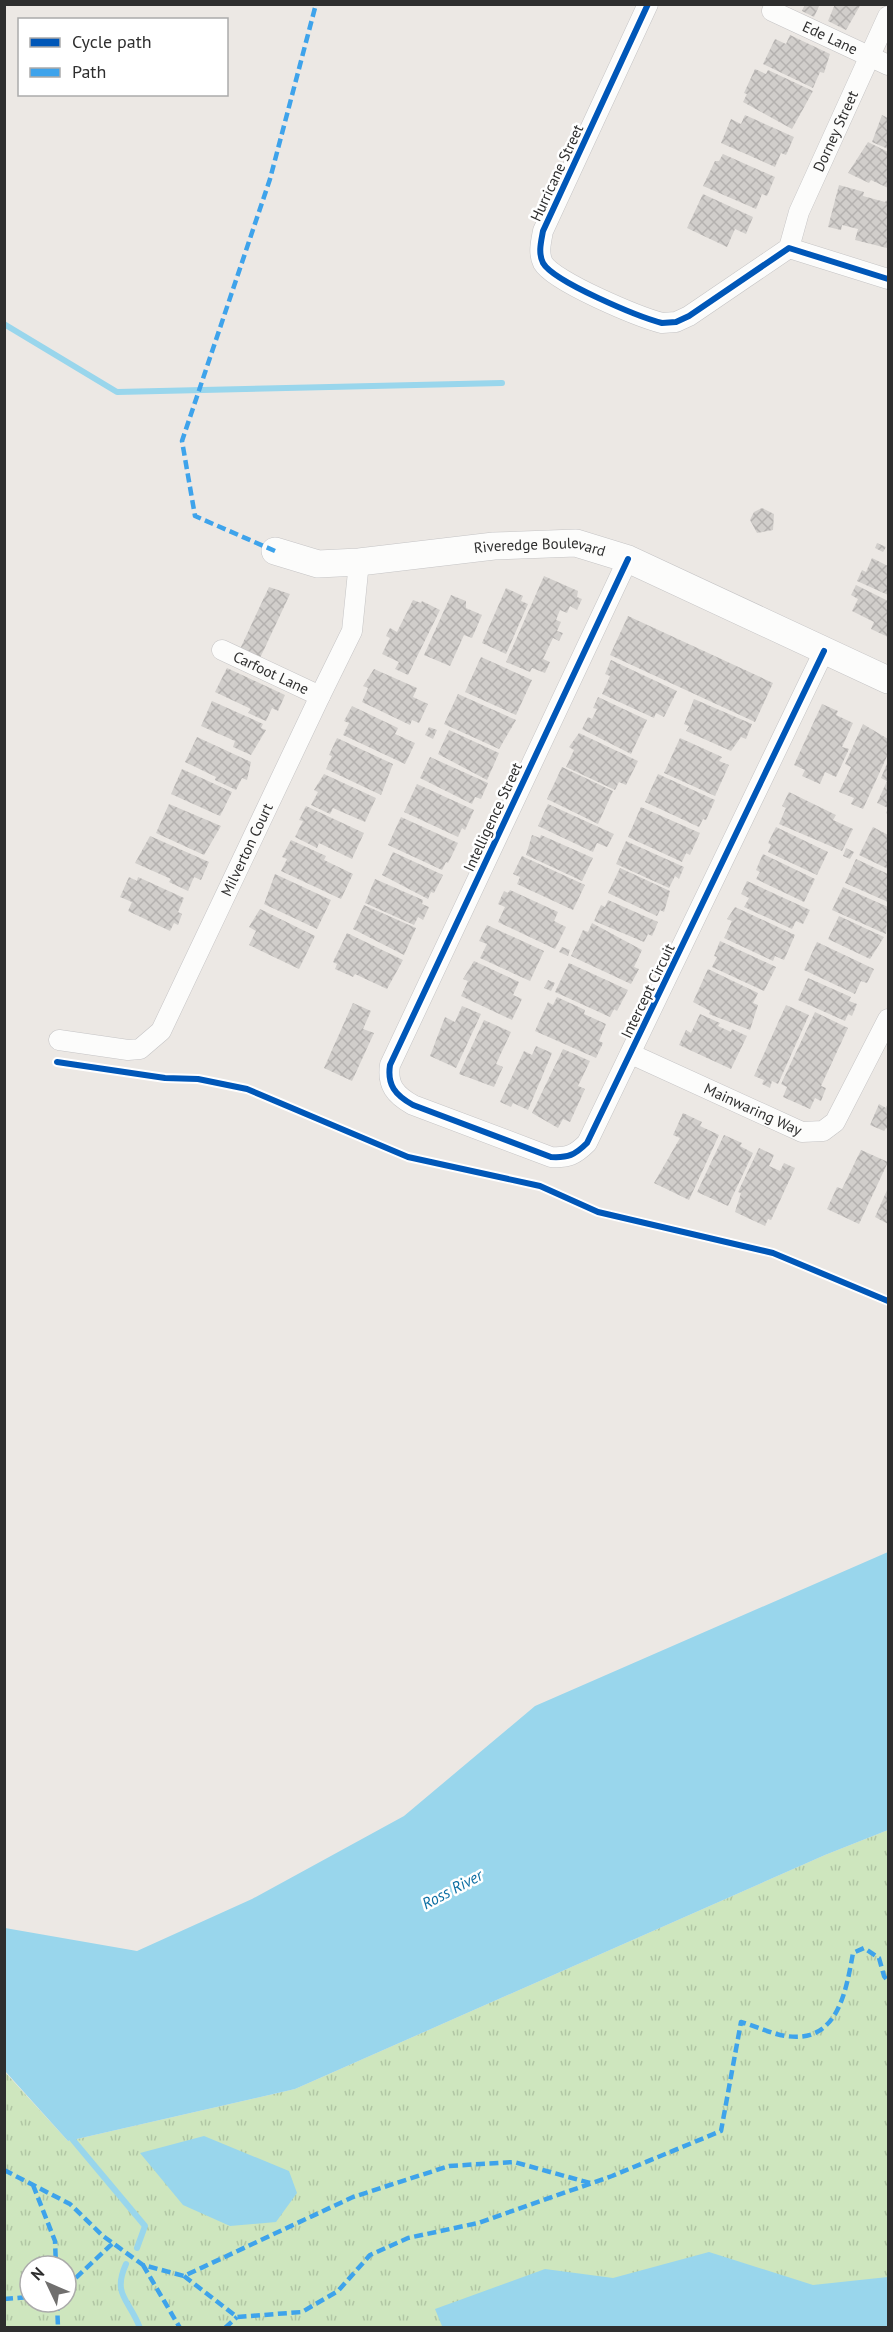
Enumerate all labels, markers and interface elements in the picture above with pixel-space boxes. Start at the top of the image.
street label: Ede Lane [800,17,861,59]
legend [18,18,228,96]
text: Cycle path [72,30,152,53]
text: Path [72,60,106,83]
street label: Dorney Street [808,87,862,175]
street label: Hurricane Street [526,121,587,224]
street label: Riveredge Boulevard [473,533,608,561]
street label: Carfoot Lane [230,647,312,698]
street label: Intelligence Street [459,759,526,874]
street label: Milverton Court [216,800,277,899]
street label: Intercept Circuit [616,940,679,1041]
street label: Mainwaring Way [701,1079,805,1140]
water label: Ross River [418,1864,487,1913]
north arrow [18,2254,78,2314]
text: N [26,2263,48,2284]

